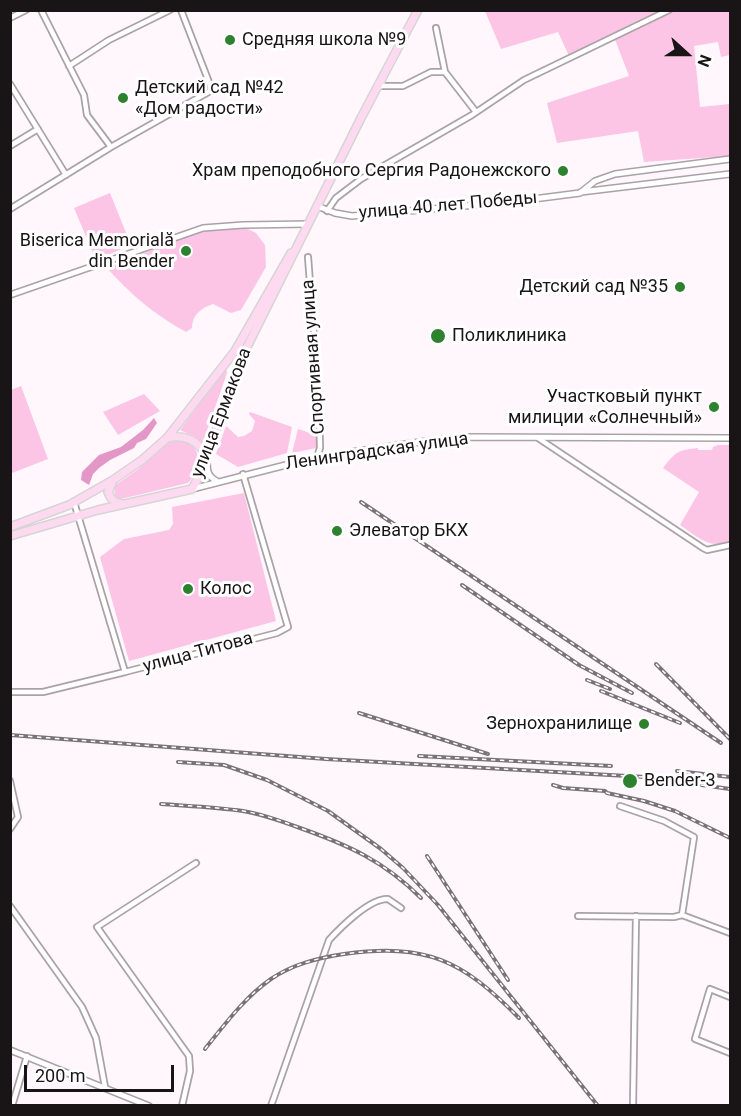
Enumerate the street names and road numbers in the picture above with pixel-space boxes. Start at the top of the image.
street label: улица 40 лет Победы [358,187,538,225]
street label: Спортивная улица [298,279,330,435]
street label: улица Ермакова [187,345,257,481]
street label: Ленинградская улица [284,428,470,476]
street label: улица Титова [141,628,255,678]

